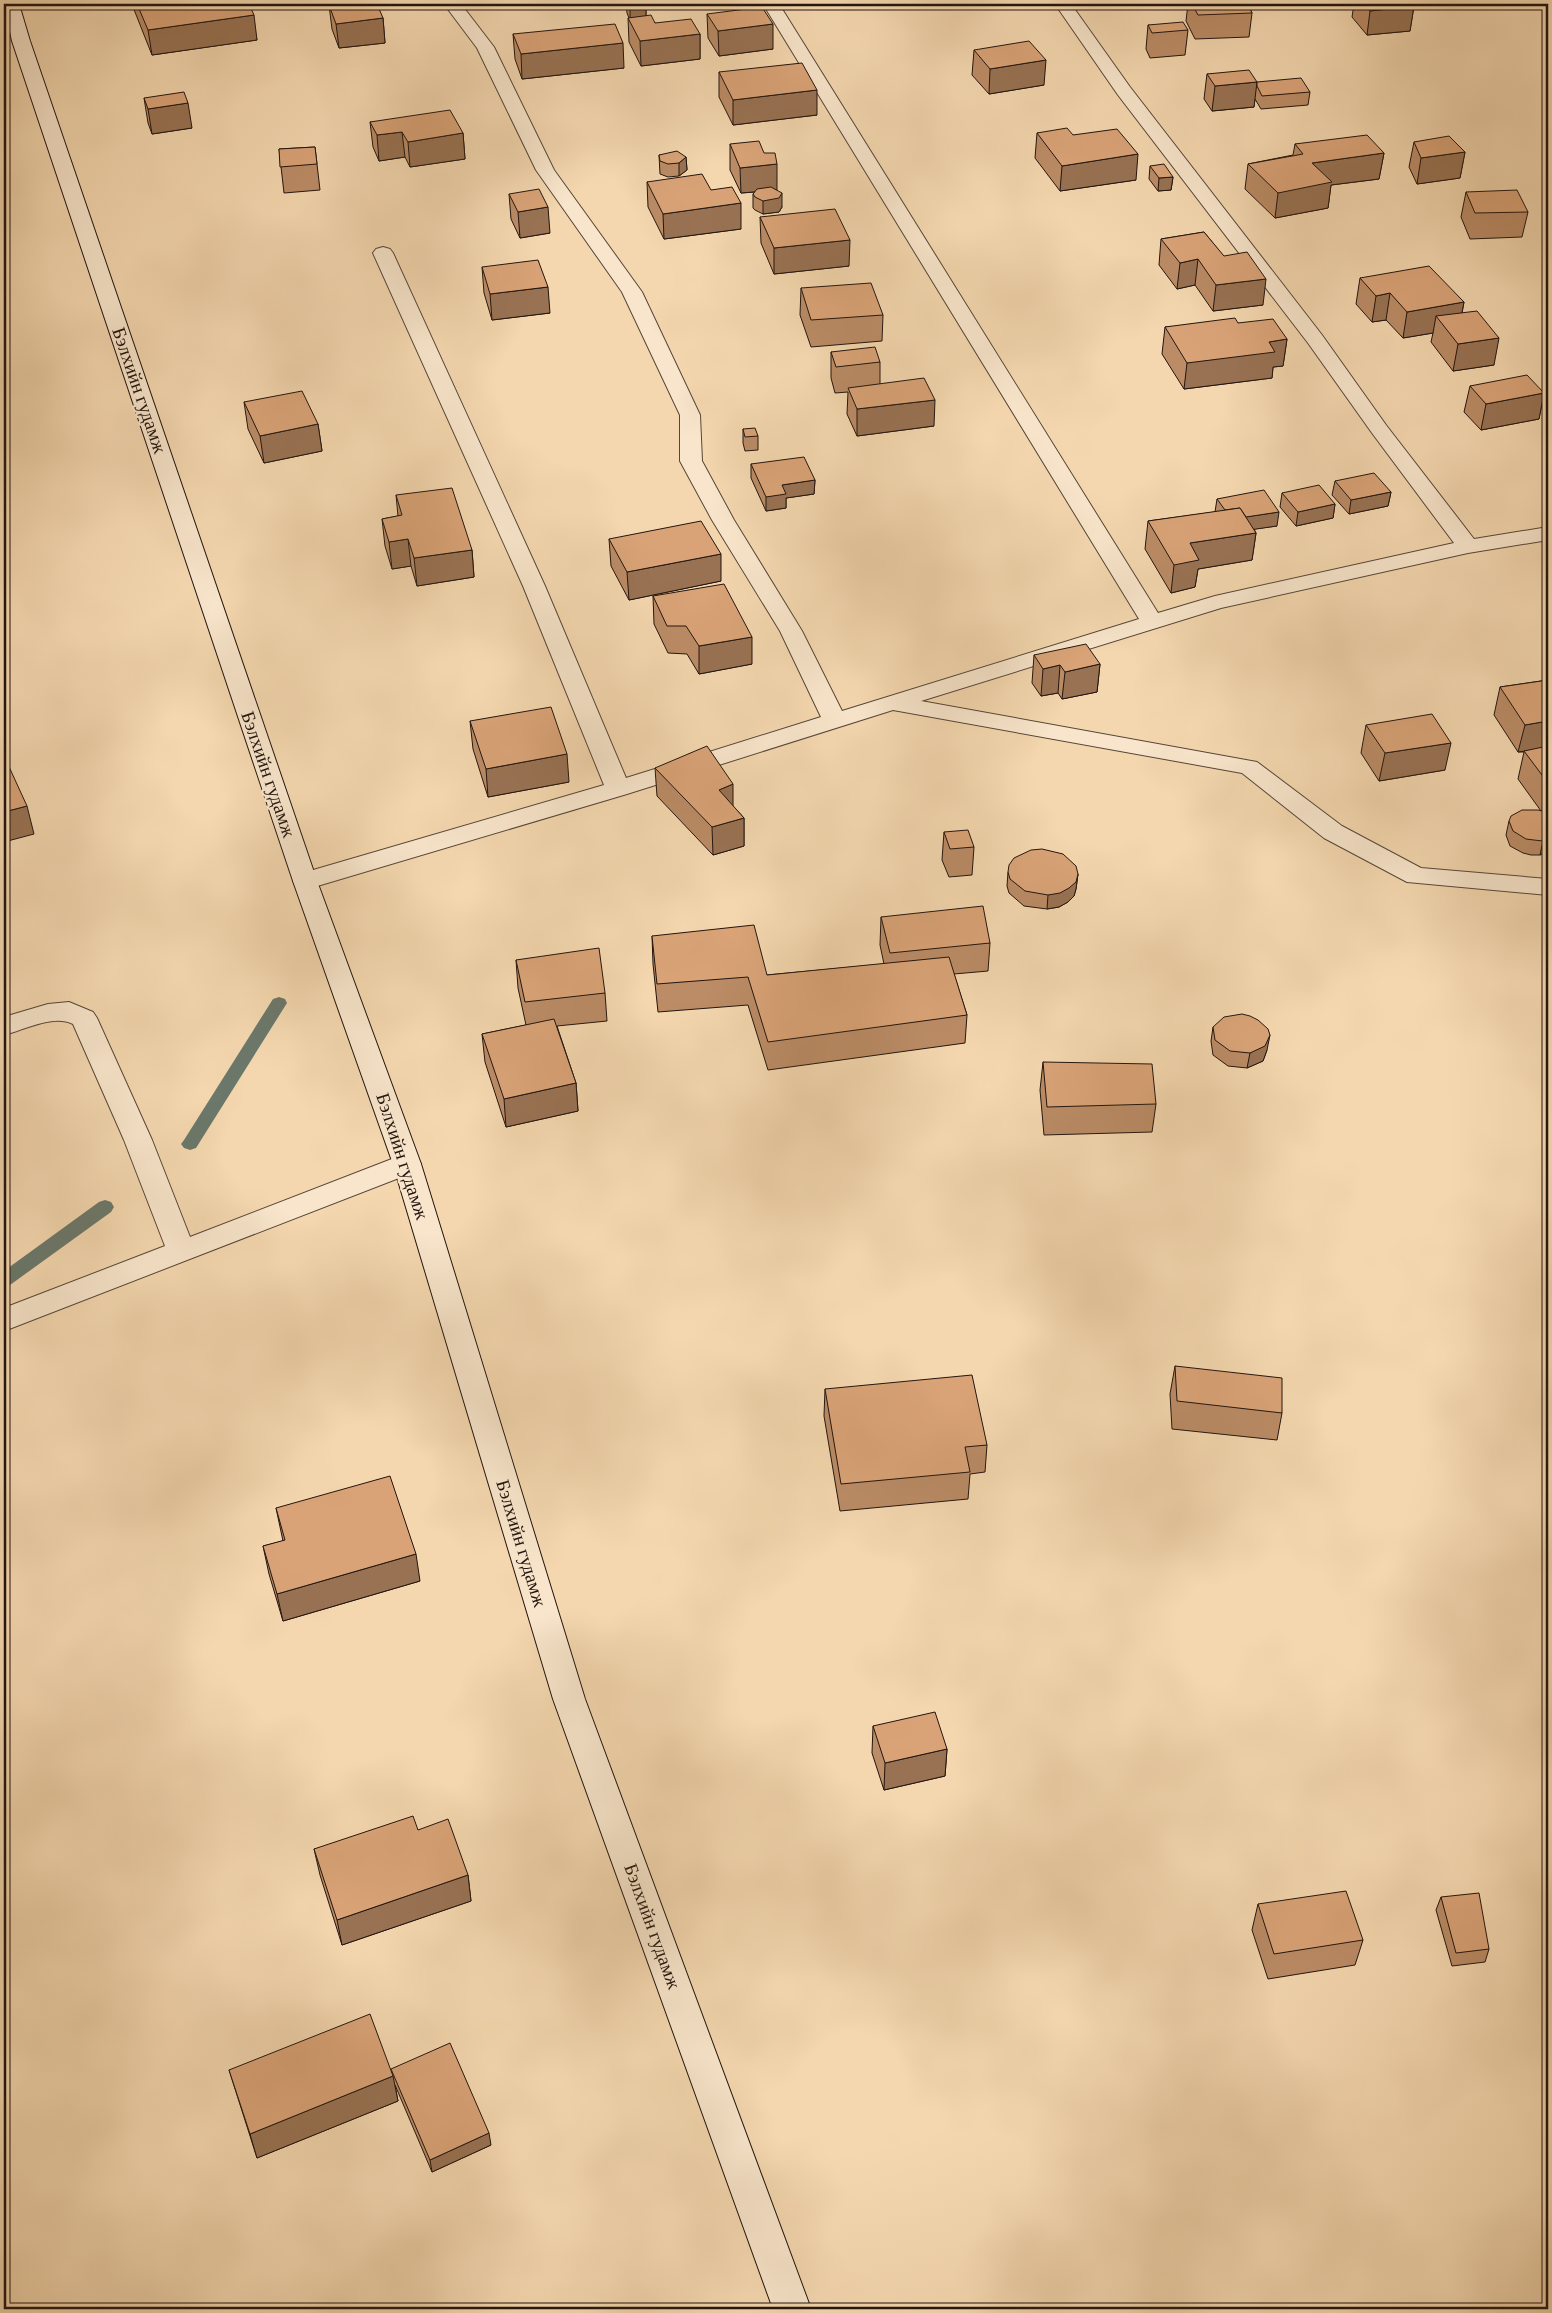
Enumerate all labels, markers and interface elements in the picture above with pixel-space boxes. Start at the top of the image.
street label: Бэлхийн гудамж [105,324,171,458]
street label: Бэлхийн гудамж [234,708,300,842]
street label: Бэлхийн гудамж [369,1090,433,1224]
street label: Бэлхийн гудамж [489,1477,551,1611]
street label: Бэлхийн гудамж [617,1861,685,1993]

